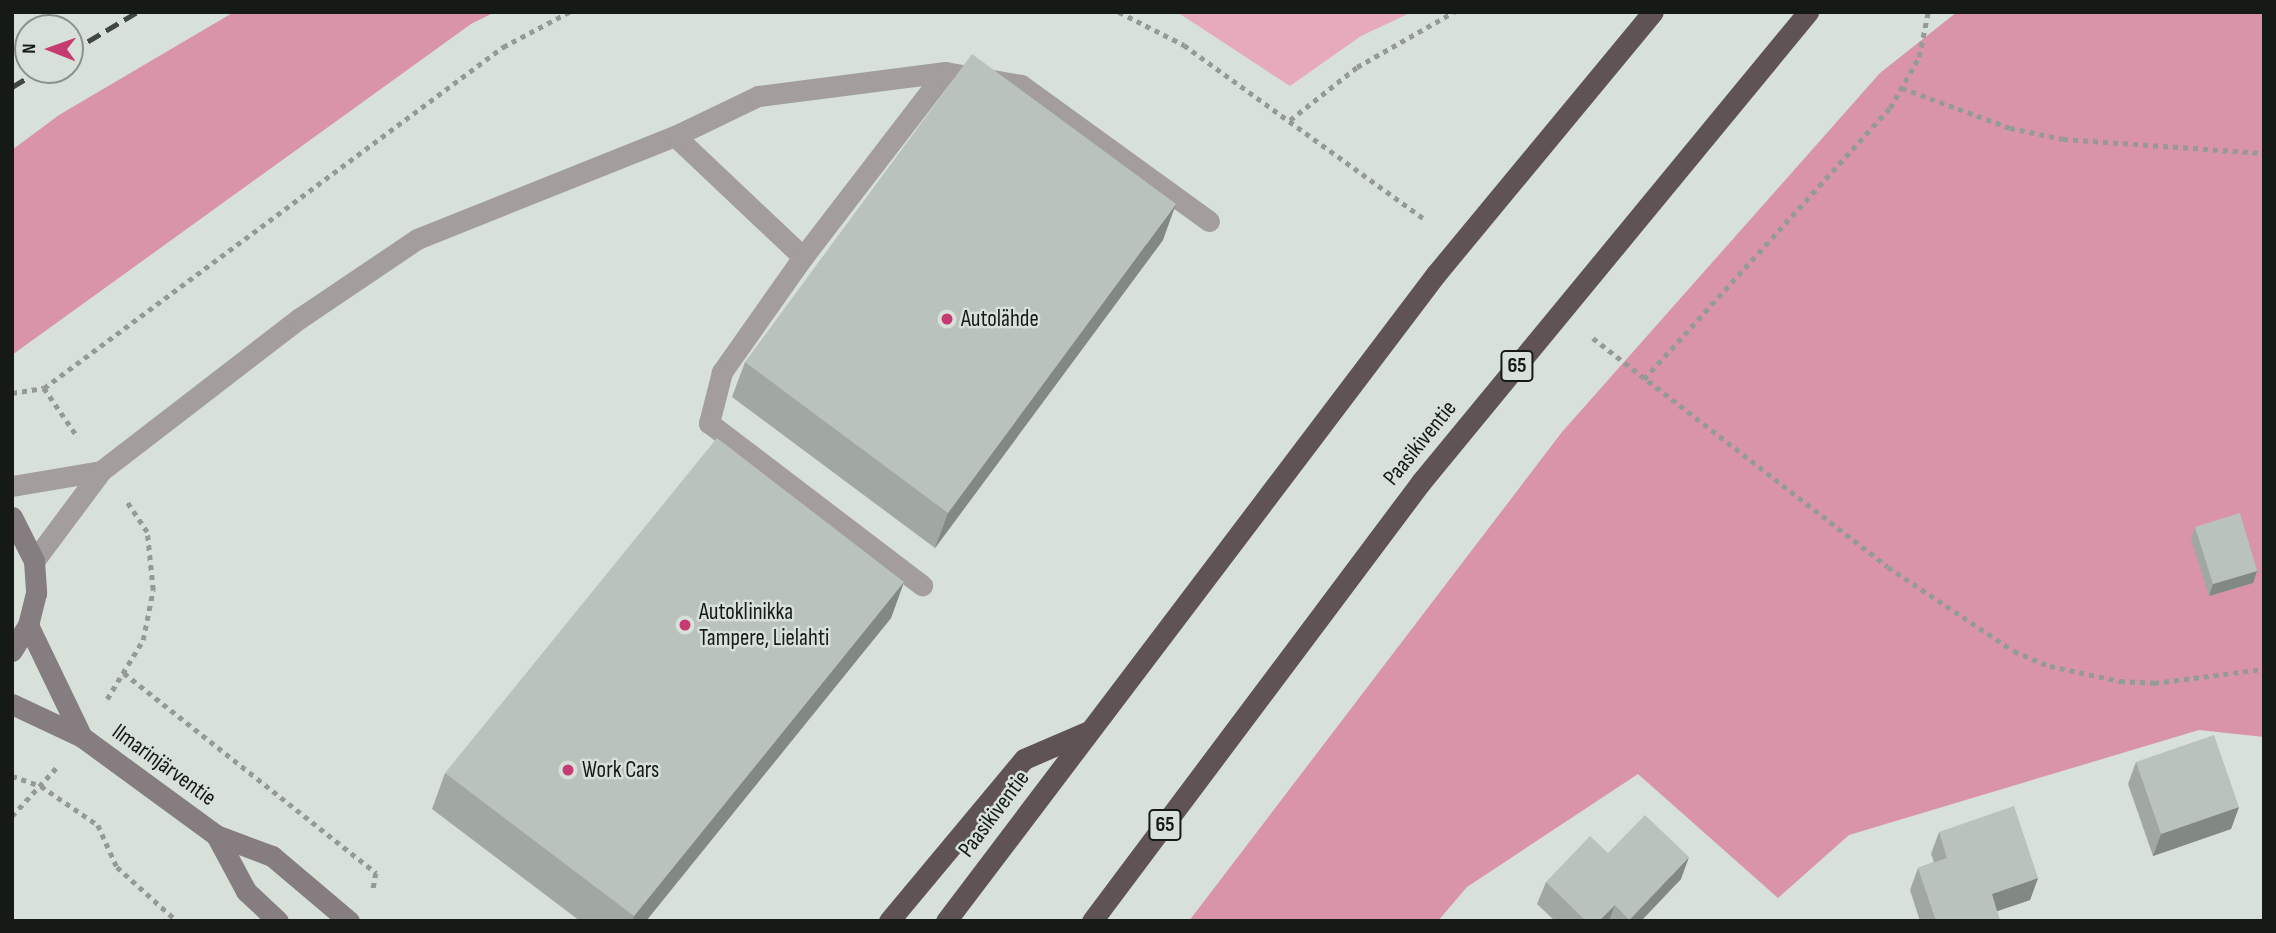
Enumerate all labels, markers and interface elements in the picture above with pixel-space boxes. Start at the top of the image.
north arrow [14,14,84,84]
text: N [18,43,41,54]
place label: Autolähde [961,305,1039,333]
marker: Autolähde [939,311,955,327]
road number: 65 [1500,348,1534,384]
street label: Paasikiventie [1377,395,1463,491]
place label: Autoklinikka Tampere, Lielahti [699,598,829,652]
marker: Autoklinikka Tampere, Lielahti [677,617,693,633]
street label: Ilmarinjärventie [107,718,221,812]
place label: Work Cars [582,756,659,784]
marker: Work Cars [560,762,576,778]
street label: Paasikiventie [953,765,1035,863]
road number: 65 [1148,808,1182,842]

